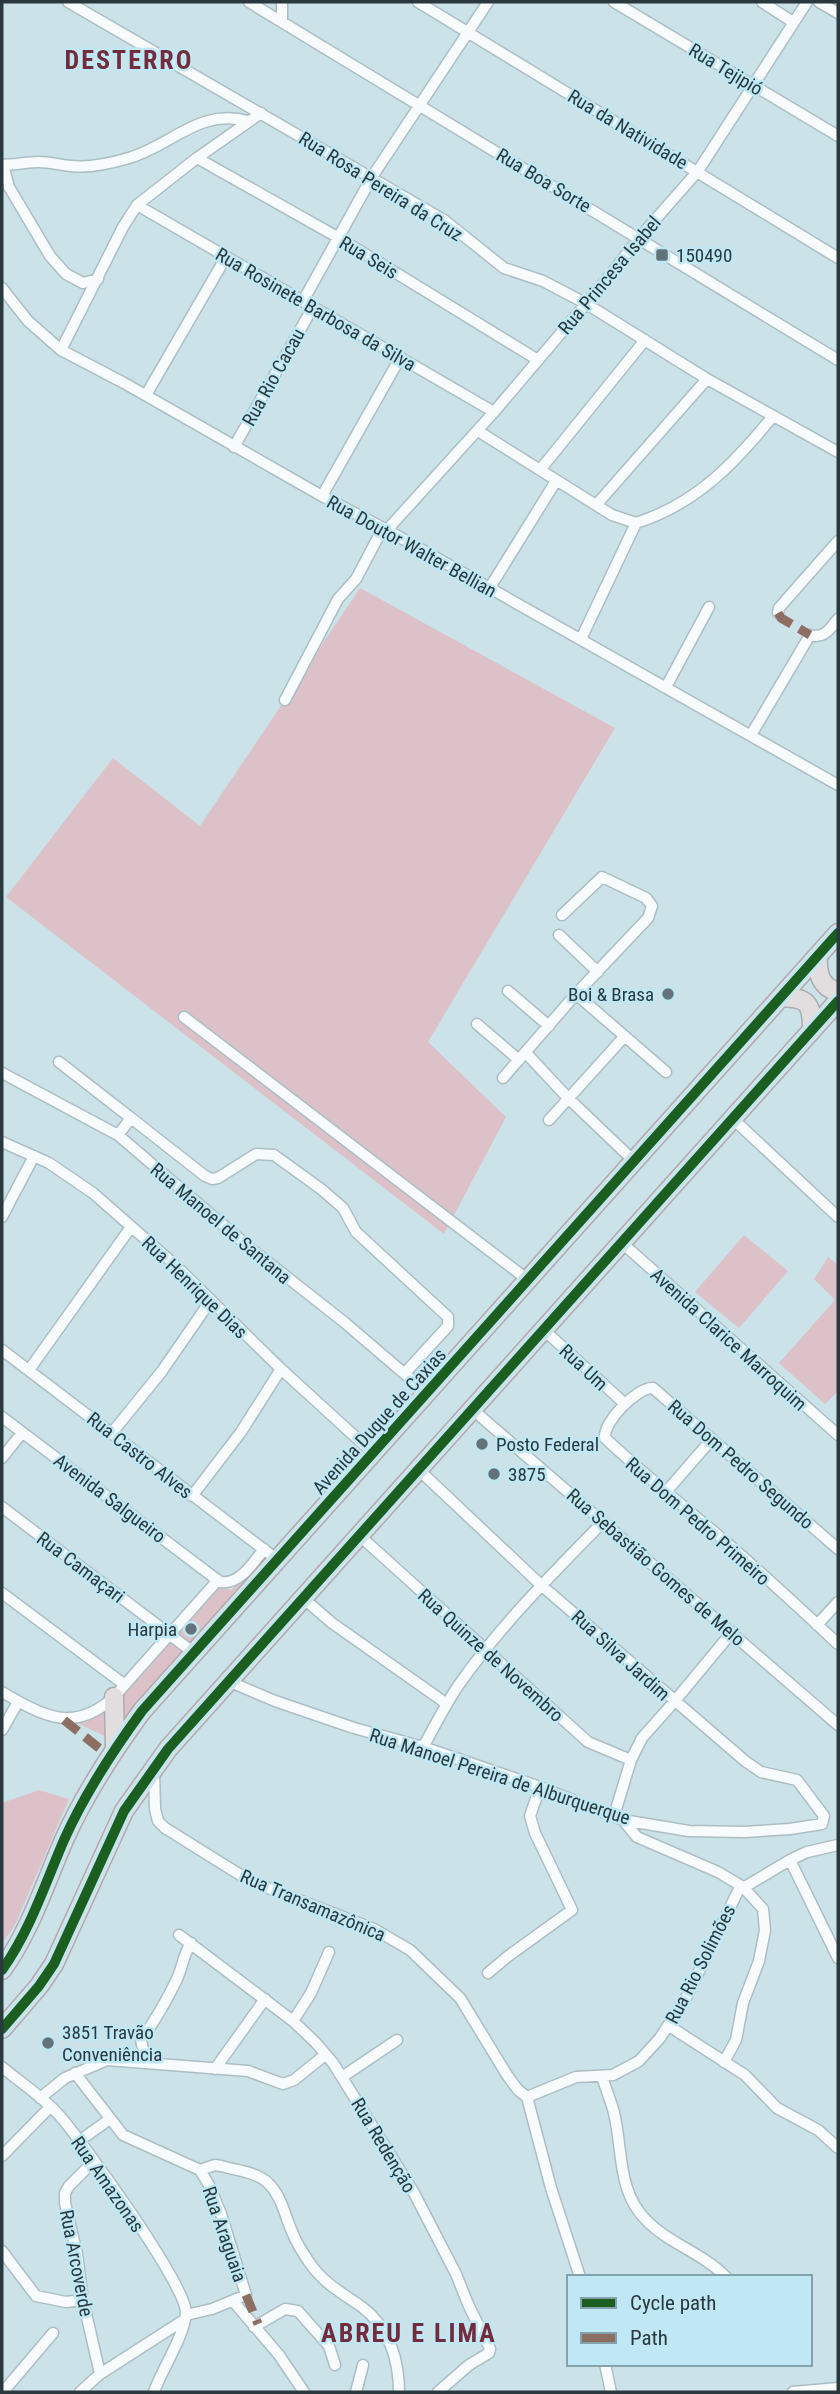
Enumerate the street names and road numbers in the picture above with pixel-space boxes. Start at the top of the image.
street label: Rua Tejipió [685,38,767,100]
street label: Rua da Natividade [564,85,692,174]
street label: Rua Rosa Pereira da Cruz [295,127,467,246]
street label: Rua Boa Sorte [492,143,595,218]
street label: Rua Princesa Isabel [553,211,666,339]
street label: Rua Seis [335,231,402,284]
street label: Rua Rosinete Barbosa da Silva [212,243,420,376]
street label: Rua Rio Cacau [237,324,310,430]
street label: Rua Doutor Walter Bellian [323,490,501,603]
street label: Rua Manoel de Santana [146,1158,296,1289]
street label: Rua Henrique Dias [137,1231,252,1343]
street label: Avenida Clarice Marroquim [646,1263,811,1416]
street label: Rua Um [555,1339,613,1395]
street label: Avenida Duque de Caxias [308,1343,451,1499]
street label: Rua Dom Pedro Segundo [663,1395,818,1534]
street label: Rua Castro Alves [82,1407,197,1504]
street label: Avenida Salgueiro [49,1449,170,1548]
street label: Rua Dom Pedro Primeiro [621,1453,774,1590]
street label: Rua Sebastião Gomes de Melo [562,1484,749,1651]
street label: Rua Camaçari [32,1527,129,1608]
street label: Rua Quinze de Novembro [413,1584,568,1727]
street label: Rua Silva Jardim [567,1605,675,1706]
street label: Rua Manoel Pereira de Alburquerque [367,1723,633,1830]
street label: Rua Transamazônica [237,1864,389,1946]
street label: Rua Rio Solimões [661,1901,740,2028]
street label: Rua Redenção [346,2094,421,2197]
street label: Rua Amazonas [66,2132,149,2237]
street label: Rua Araguaia [197,2183,252,2285]
street label: Rua Arcoverde [55,2208,98,2319]

